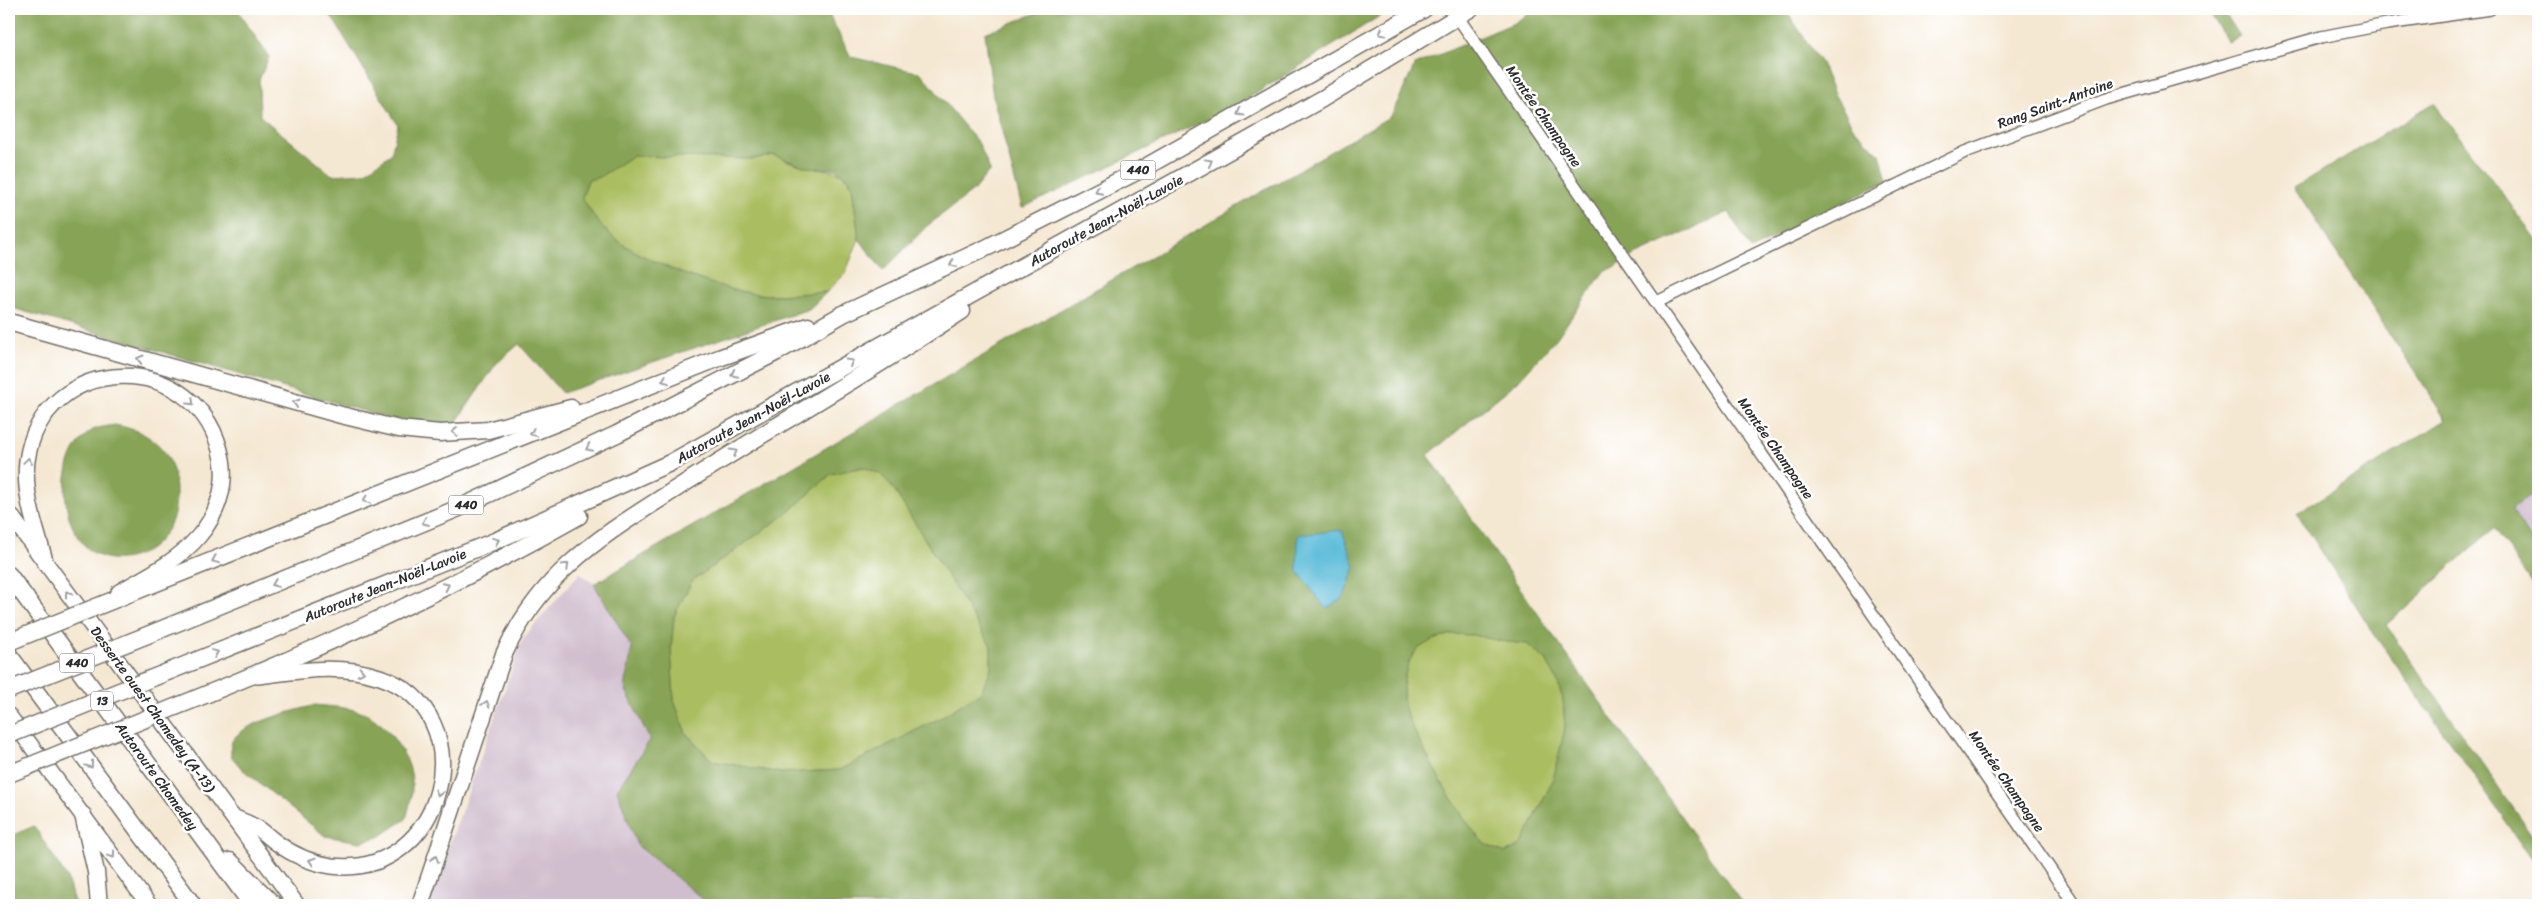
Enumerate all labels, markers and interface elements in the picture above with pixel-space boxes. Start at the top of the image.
one-way arrow [1378,27,1387,37]
street label: Montée Champagne [1499,60,1588,173]
street label: Rang Saint-Antoine [1994,71,2117,136]
one-way arrow [1237,107,1246,117]
one-way arrow [1204,158,1213,168]
road number: 440 [1120,160,1156,180]
street label: Autoroute Jean-Noël-Lavoie [1024,167,1188,274]
one-way arrow [1094,185,1103,195]
one-way arrow [949,258,958,268]
one-way arrow [136,354,144,364]
one-way arrow [844,359,853,369]
street label: Autoroute Jean-Noël-Lavoie [671,364,835,471]
one-way arrow [730,368,739,378]
one-way arrow [661,374,670,384]
street label: Montée Champagne [1731,392,1820,505]
one-way arrow [186,396,195,405]
one-way arrow [293,398,301,408]
one-way arrow [451,427,459,438]
one-way arrow [529,427,538,437]
one-way arrow [585,442,594,452]
one-way arrow [729,449,738,459]
one-way arrow [22,457,33,465]
one-way arrow [362,494,371,504]
road number: 440 [448,496,484,514]
one-way arrow [421,516,430,527]
one-way arrow [491,537,500,547]
street label: Autoroute Jean-Noël-Lavoie [299,541,470,630]
one-way arrow [211,554,220,564]
one-way arrow [560,562,569,571]
one-way arrow [271,578,279,588]
one-way arrow [440,582,449,592]
one-way arrow [65,590,74,600]
street label: Desserte ouest Chomedey (A-13) [84,621,222,799]
one-way arrow [210,649,219,659]
road number: 440 [60,654,94,672]
one-way arrow [356,666,365,677]
road number: 13 [91,691,113,710]
one-way arrow [480,701,490,709]
street label: Autoroute Chomedey [108,716,205,837]
street label: Montée Champagne [1962,725,2051,838]
one-way arrow [84,759,92,768]
one-way arrow [434,788,445,797]
one-way arrow [106,849,114,858]
one-way arrow [429,855,439,863]
one-way arrow [308,857,316,867]

